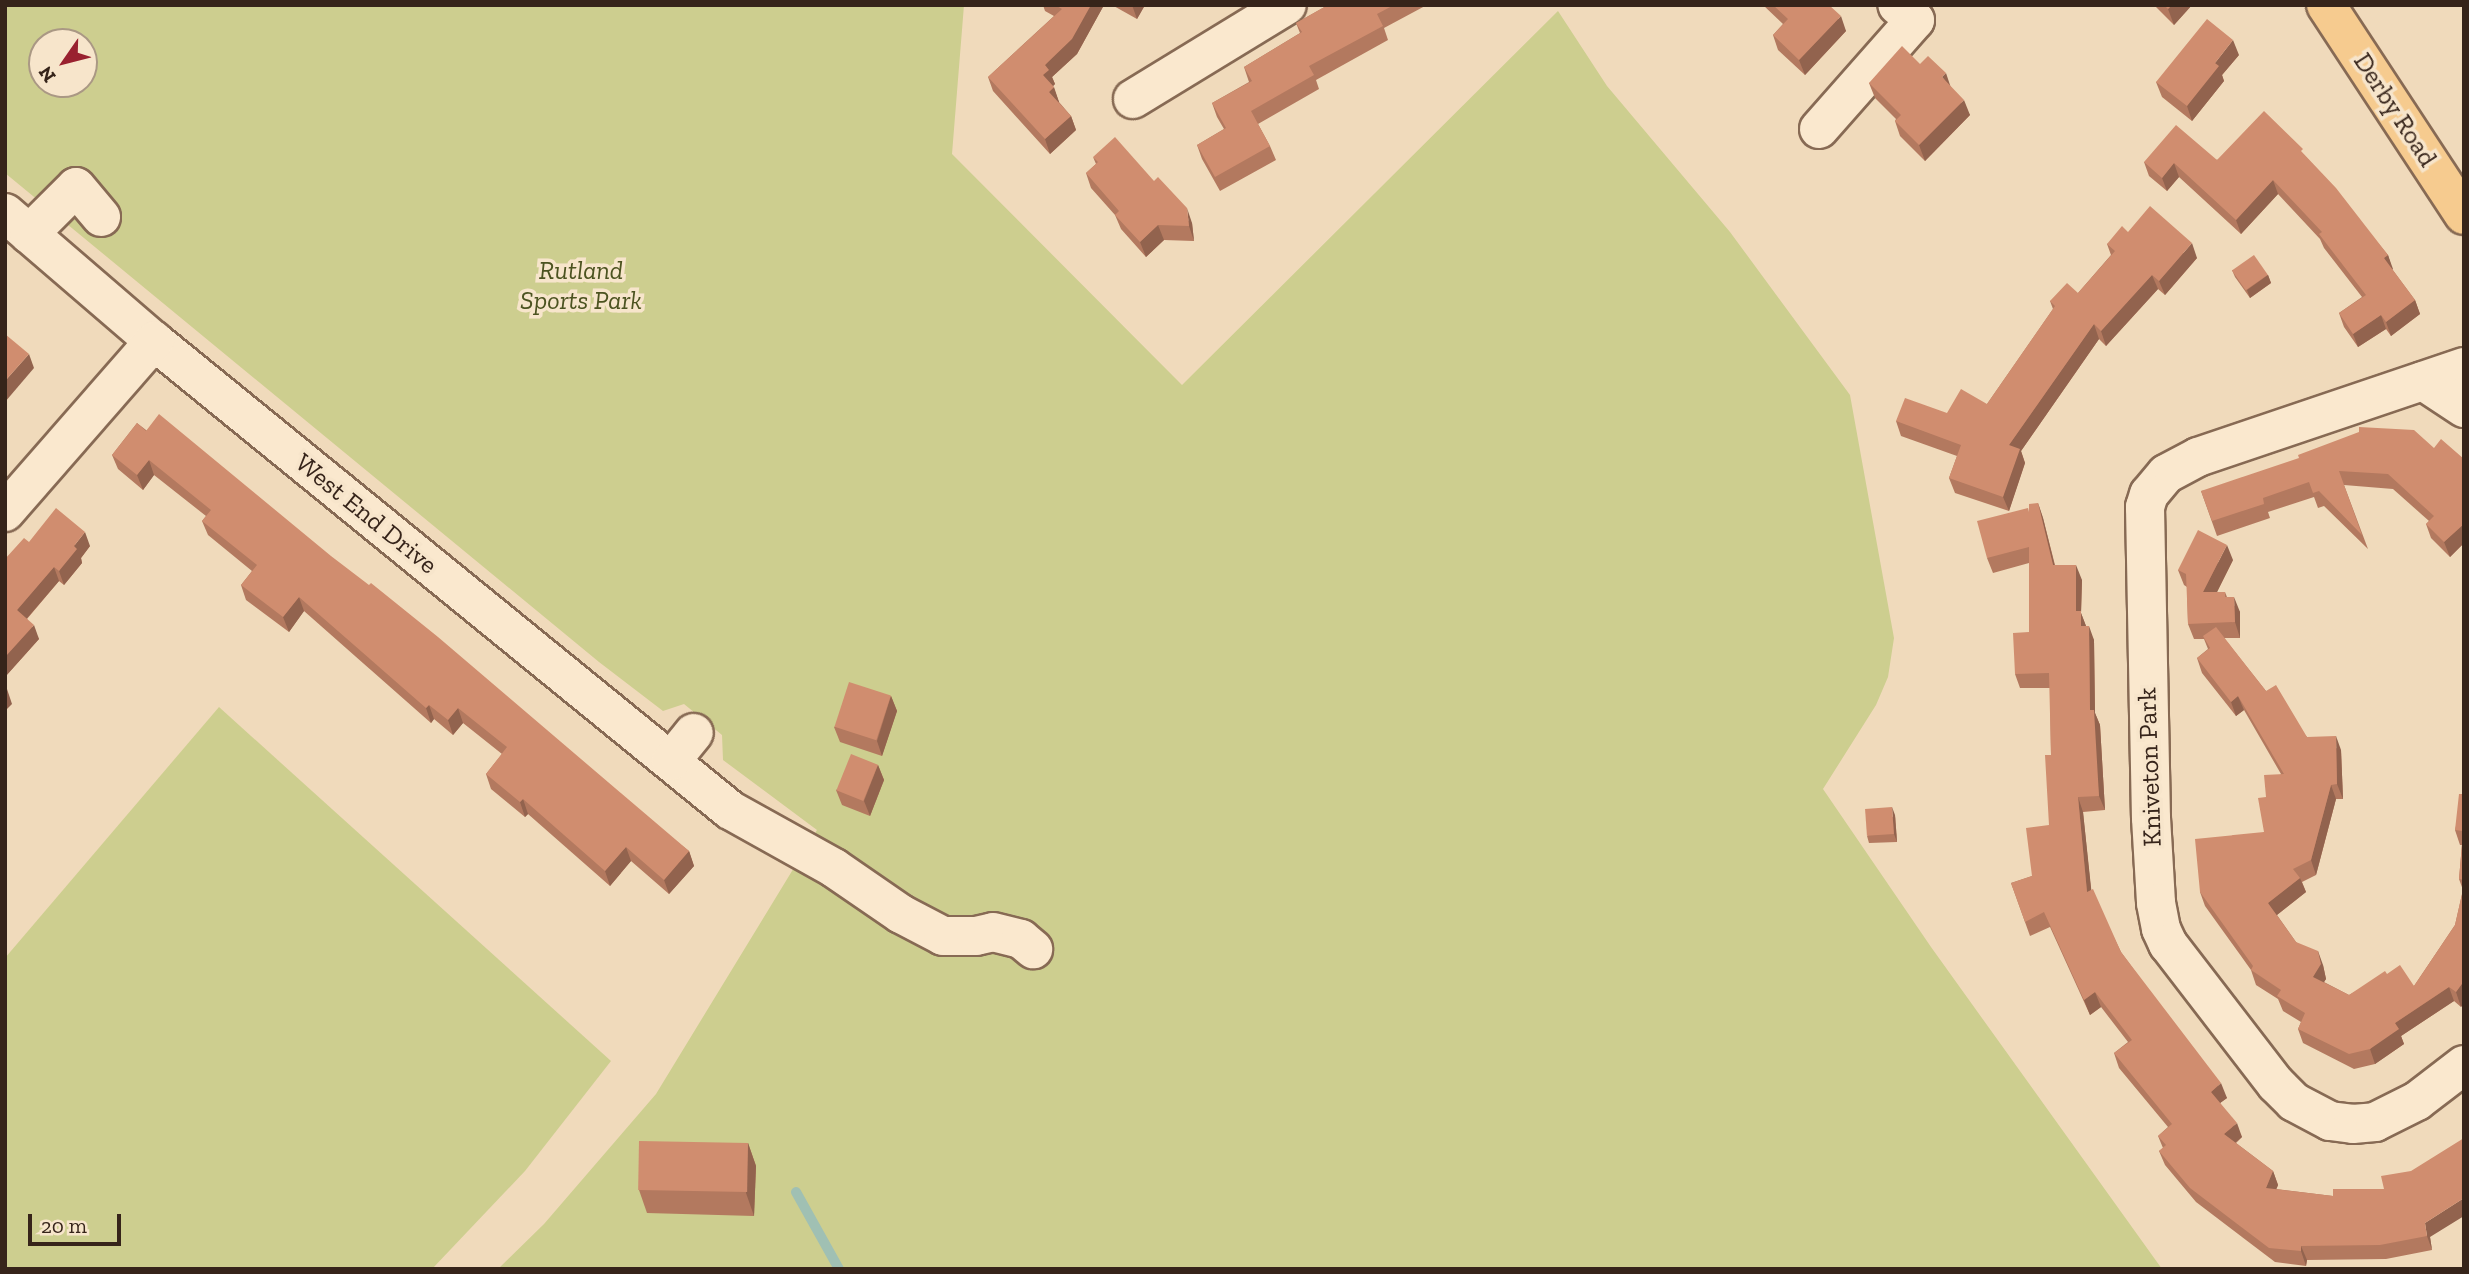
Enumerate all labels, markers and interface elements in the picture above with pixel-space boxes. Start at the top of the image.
north arrow [28,28,98,98]
street label: Derby Road [2347,47,2443,173]
text: N [33,62,61,87]
park label: Rutland Sports Park [520,255,642,316]
street label: West End Drive [289,447,443,581]
street label: Kniveton Park [2132,687,2168,847]
scale bar [32,1200,124,1244]
text: 20 m [41,1213,87,1238]

